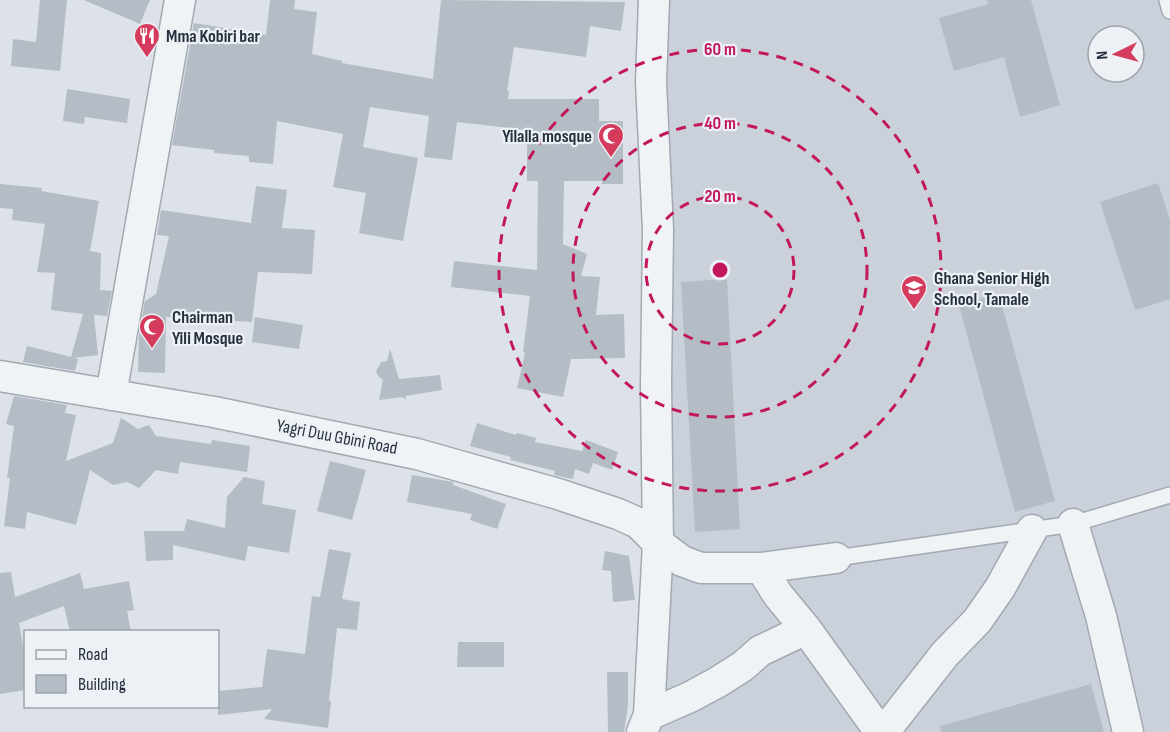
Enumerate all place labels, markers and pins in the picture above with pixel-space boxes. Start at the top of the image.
restaurant icon: Mma Kobiri bar [132,21,162,59]
place label: Mma Kobiri bar [166,26,261,47]
mosque icon: Yilalla mosque [596,121,626,159]
place label: Yilalla mosque [502,126,592,147]
centre of rings [710,260,730,280]
place label: Ghana Senior High School, Tamale [934,268,1050,310]
school or university icon: Ghana Senior High School, Tamale [899,273,929,311]
place label: Chairman Yili Mosque [172,307,243,349]
mosque icon: Chairman Yili Mosque [137,312,167,350]

